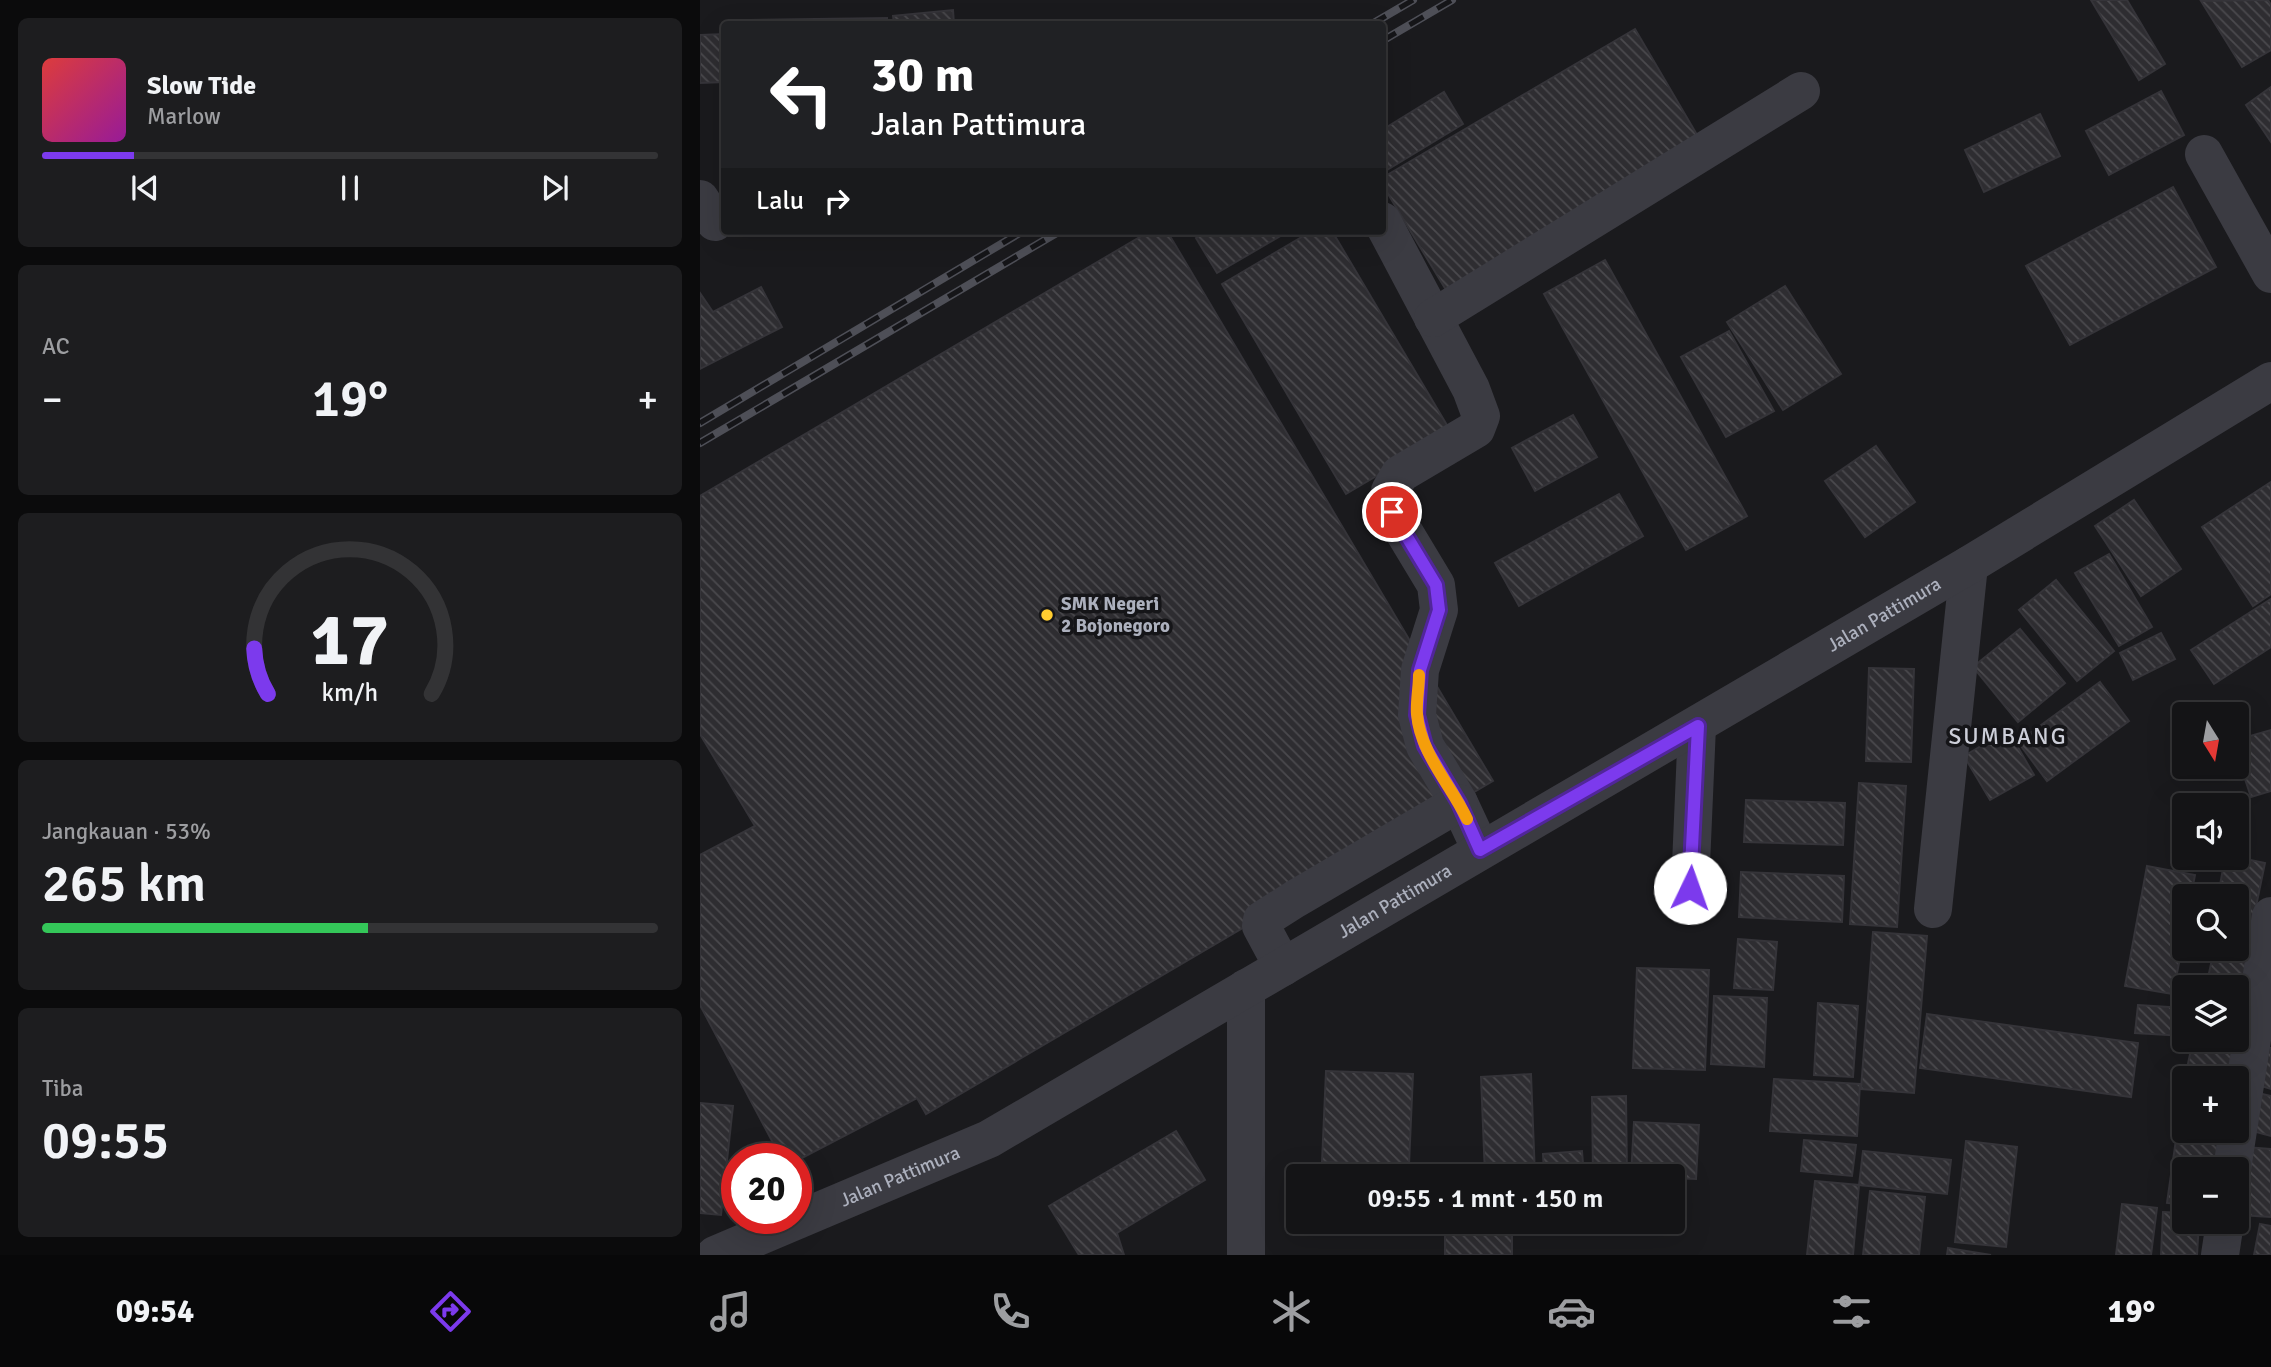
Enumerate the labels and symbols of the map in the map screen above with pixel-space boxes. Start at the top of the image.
pin [1362,482,1422,542]
street label: Jalan Pattimura [1823,572,1945,657]
place label: SMK Negeri 2 Bojonegoro [1061,592,1170,638]
marker: SMK Negeri 2 Bojonegoro [1039,607,1055,623]
north arrow [2172,702,2249,779]
district label: SUMBANG [1948,722,2068,751]
position arrow [1653,851,1727,925]
street label: Jalan Pattimura [1334,859,1456,944]
street label: Jalan Pattimura [836,1141,964,1213]
speed limit sign: 20 [721,1143,812,1234]

